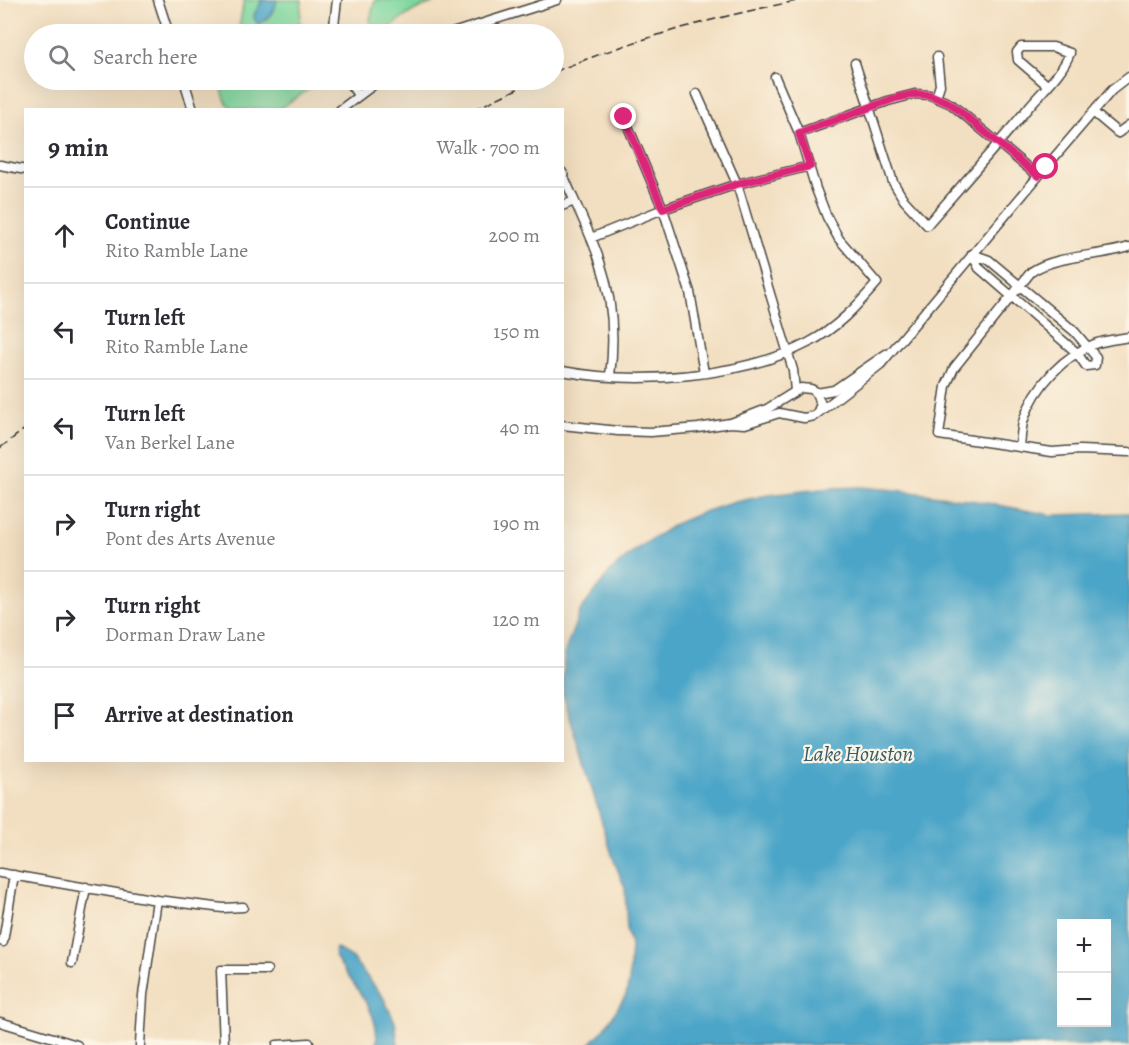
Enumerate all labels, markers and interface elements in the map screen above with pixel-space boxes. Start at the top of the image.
search box [24,24,564,90]
icon: search [45,41,78,74]
text: Search here [93,42,198,72]
route end [610,103,636,129]
text: 9 min [48,130,109,165]
text: Walk · 700 m [437,134,540,161]
route start [1032,153,1058,179]
text: Continue [105,207,190,237]
icon: ahead [48,219,81,252]
text: 200 m [489,222,540,249]
text: Rito Ramble Lane [105,237,248,264]
text: Turn left [105,303,185,333]
icon: left [48,315,81,348]
text: 150 m [493,318,540,345]
text: Rito Ramble Lane [105,333,248,360]
text: Turn left [105,399,185,429]
icon: left [48,411,81,444]
text: 40 m [500,414,540,441]
text: Van Berkel Lane [105,429,235,456]
text: Turn right [105,495,201,525]
icon: right [48,507,81,540]
text: 190 m [493,510,540,537]
text: Pont des Arts Avenue [105,525,275,552]
text: Turn right [105,591,201,621]
icon: right [48,603,81,636]
text: 120 m [492,606,540,633]
text: Dorman Draw Lane [105,621,265,648]
icon: arrive [48,699,81,732]
text: Arrive at destination [105,700,294,730]
water label: Lake Houston [803,739,913,769]
map controls [1057,919,1111,1027]
button: + [1057,919,1111,973]
button: − [1057,973,1111,1027]

